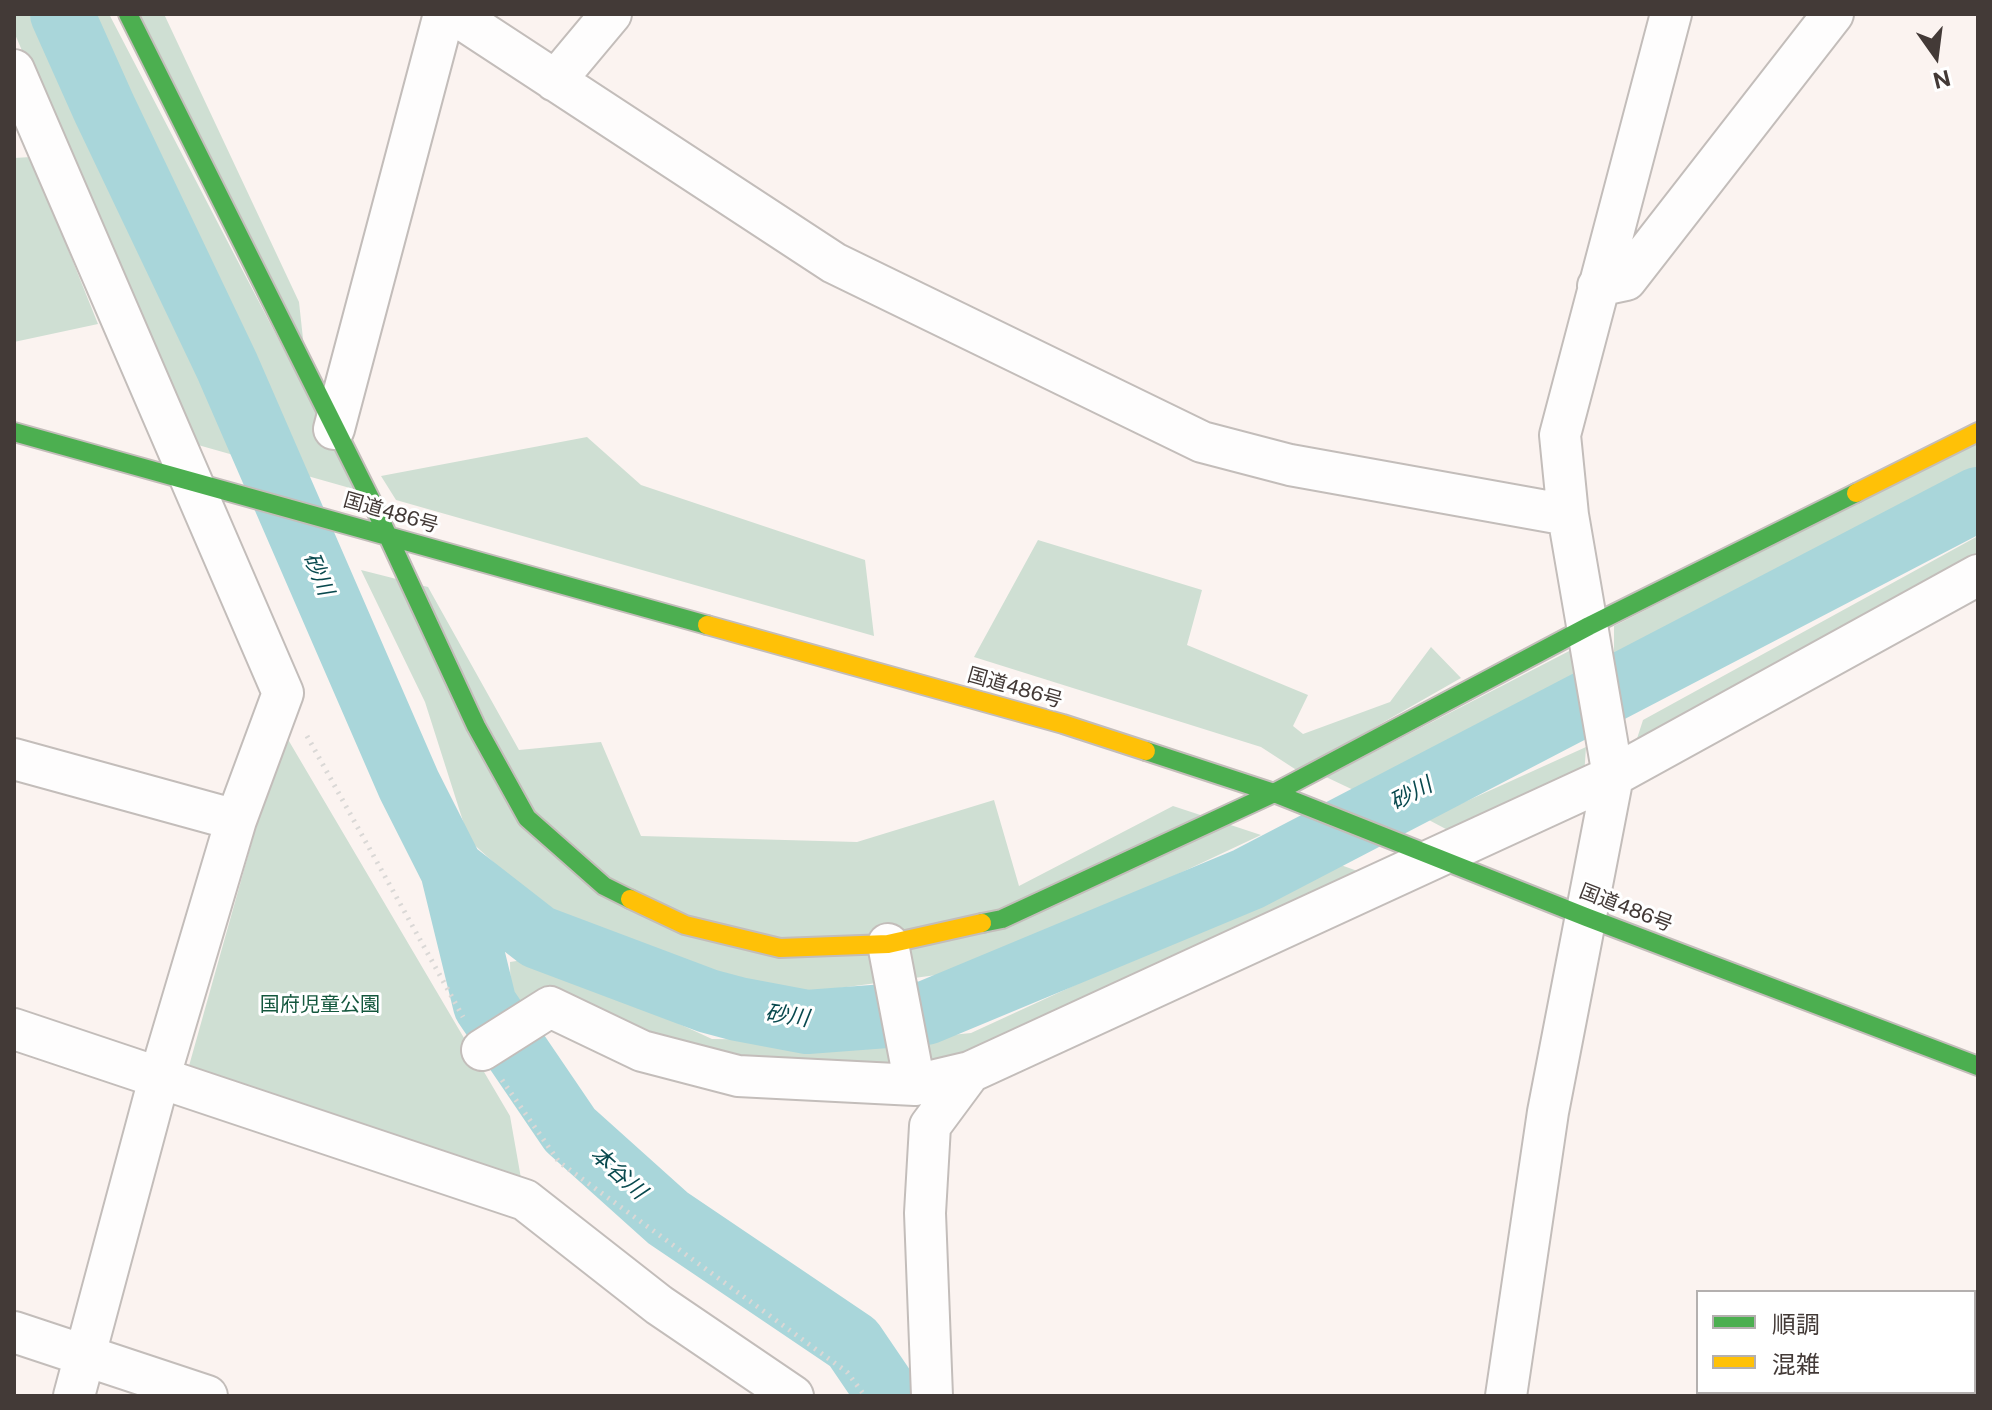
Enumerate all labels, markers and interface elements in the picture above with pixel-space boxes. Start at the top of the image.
north arrow [1896,16,1976,96]
text: N [1930,65,1953,94]
street label: 国道486号 [341,488,441,538]
water label: 砂川 [297,549,339,599]
street label: 国道486号 [965,663,1065,713]
water label: 砂川 [1385,772,1437,816]
street label: 国道486号 [1576,879,1676,937]
park label: 国府児童公園 [260,993,380,1017]
water label: 砂川 [763,1000,811,1032]
water label: 本谷川 [585,1141,651,1205]
legend [1696,1290,1976,1394]
text: 順調 [1772,1310,1820,1338]
text: 混雑 [1772,1350,1820,1378]

